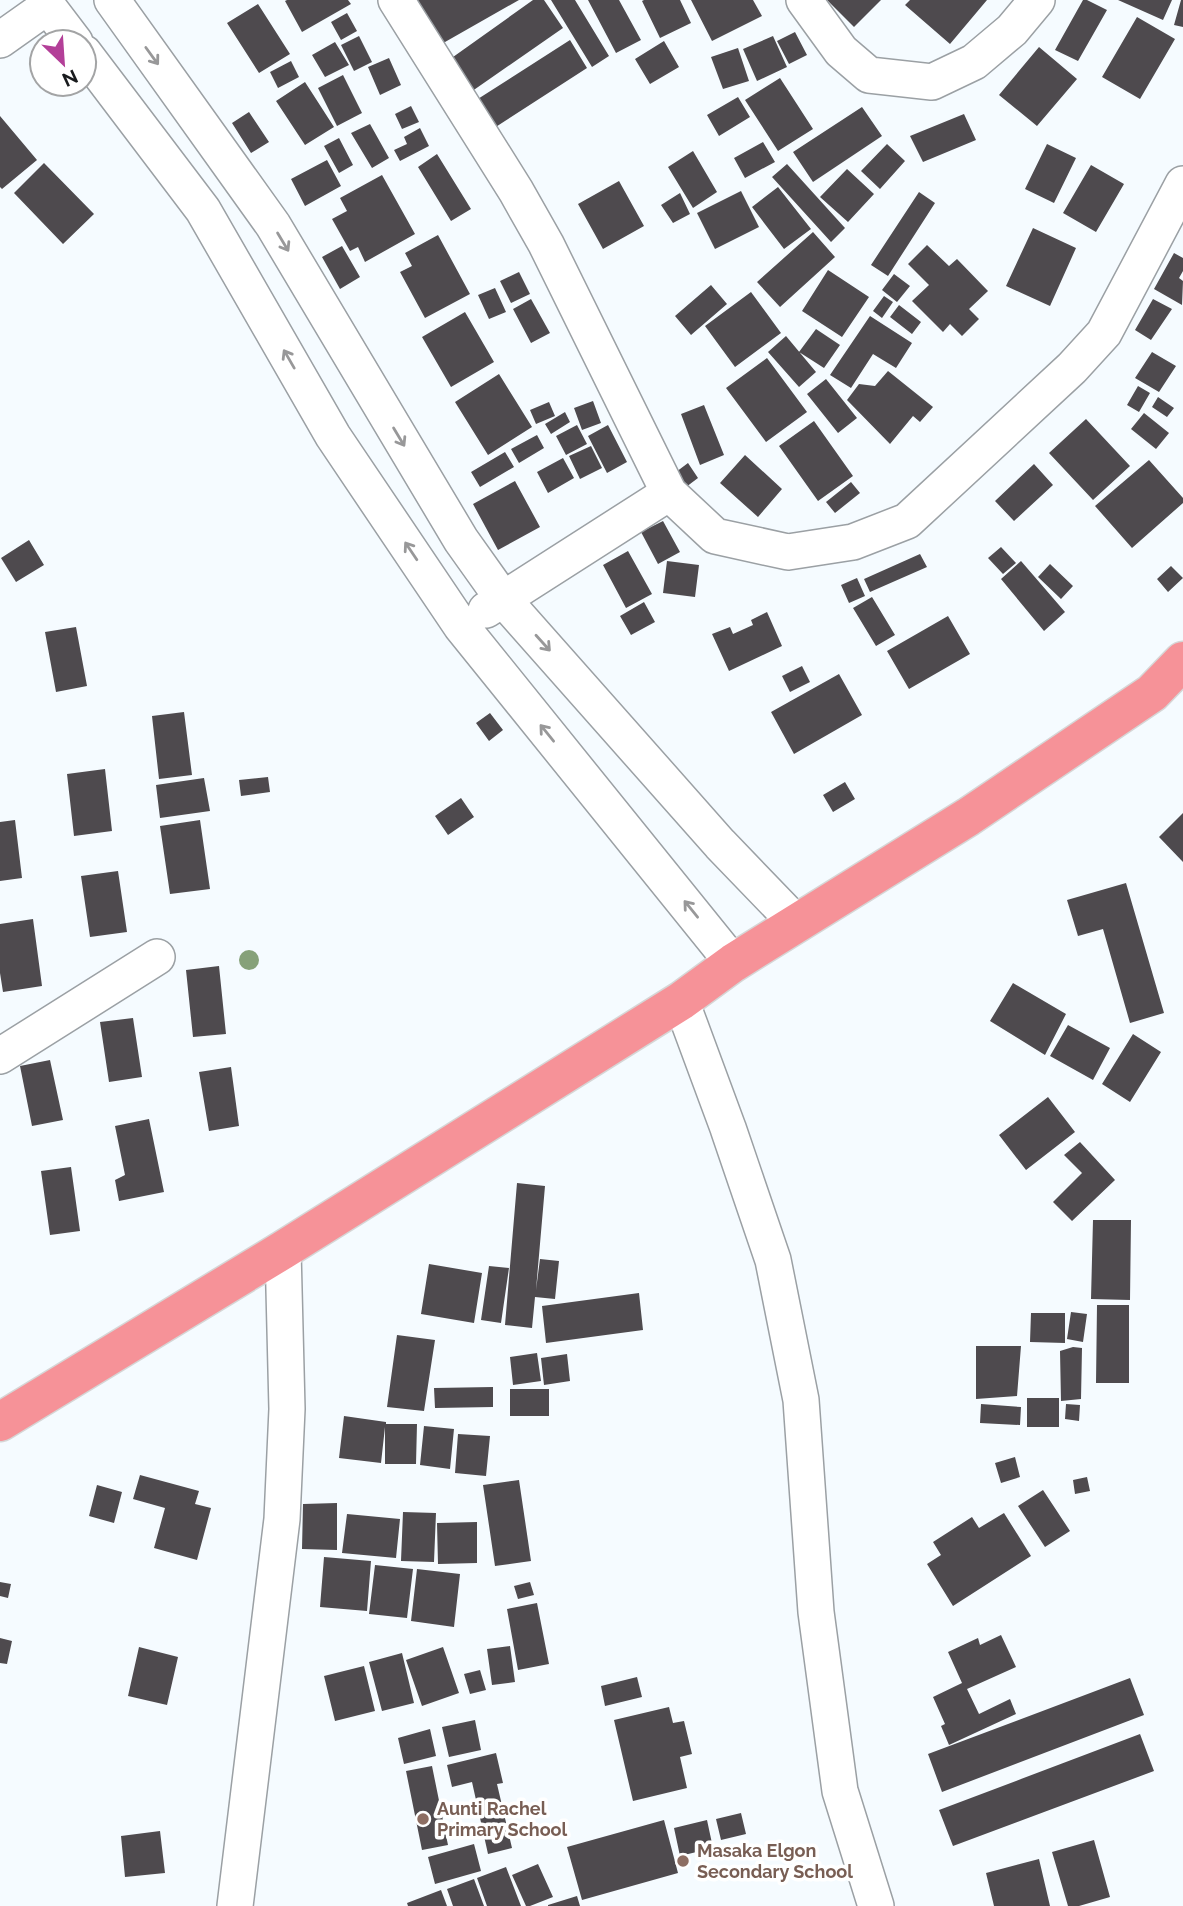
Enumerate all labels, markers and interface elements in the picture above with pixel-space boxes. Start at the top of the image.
north arrow [28,28,98,98]
one-way arrow [145,46,159,65]
text: N [59,65,81,91]
one-way arrow [276,231,290,251]
one-way arrow [282,349,295,370]
one-way arrow [393,426,407,446]
one-way arrow [404,542,418,561]
one-way arrow [535,634,551,652]
one-way arrow [540,724,555,742]
one-way arrow [683,901,698,919]
place label: Aunti Rachel Primary School [437,1798,567,1840]
marker: Aunti Rachel Primary School [415,1811,431,1827]
place label: Masaka Elgon Secondary School [697,1840,853,1882]
marker: Masaka Elgon Secondary School [675,1853,691,1869]

